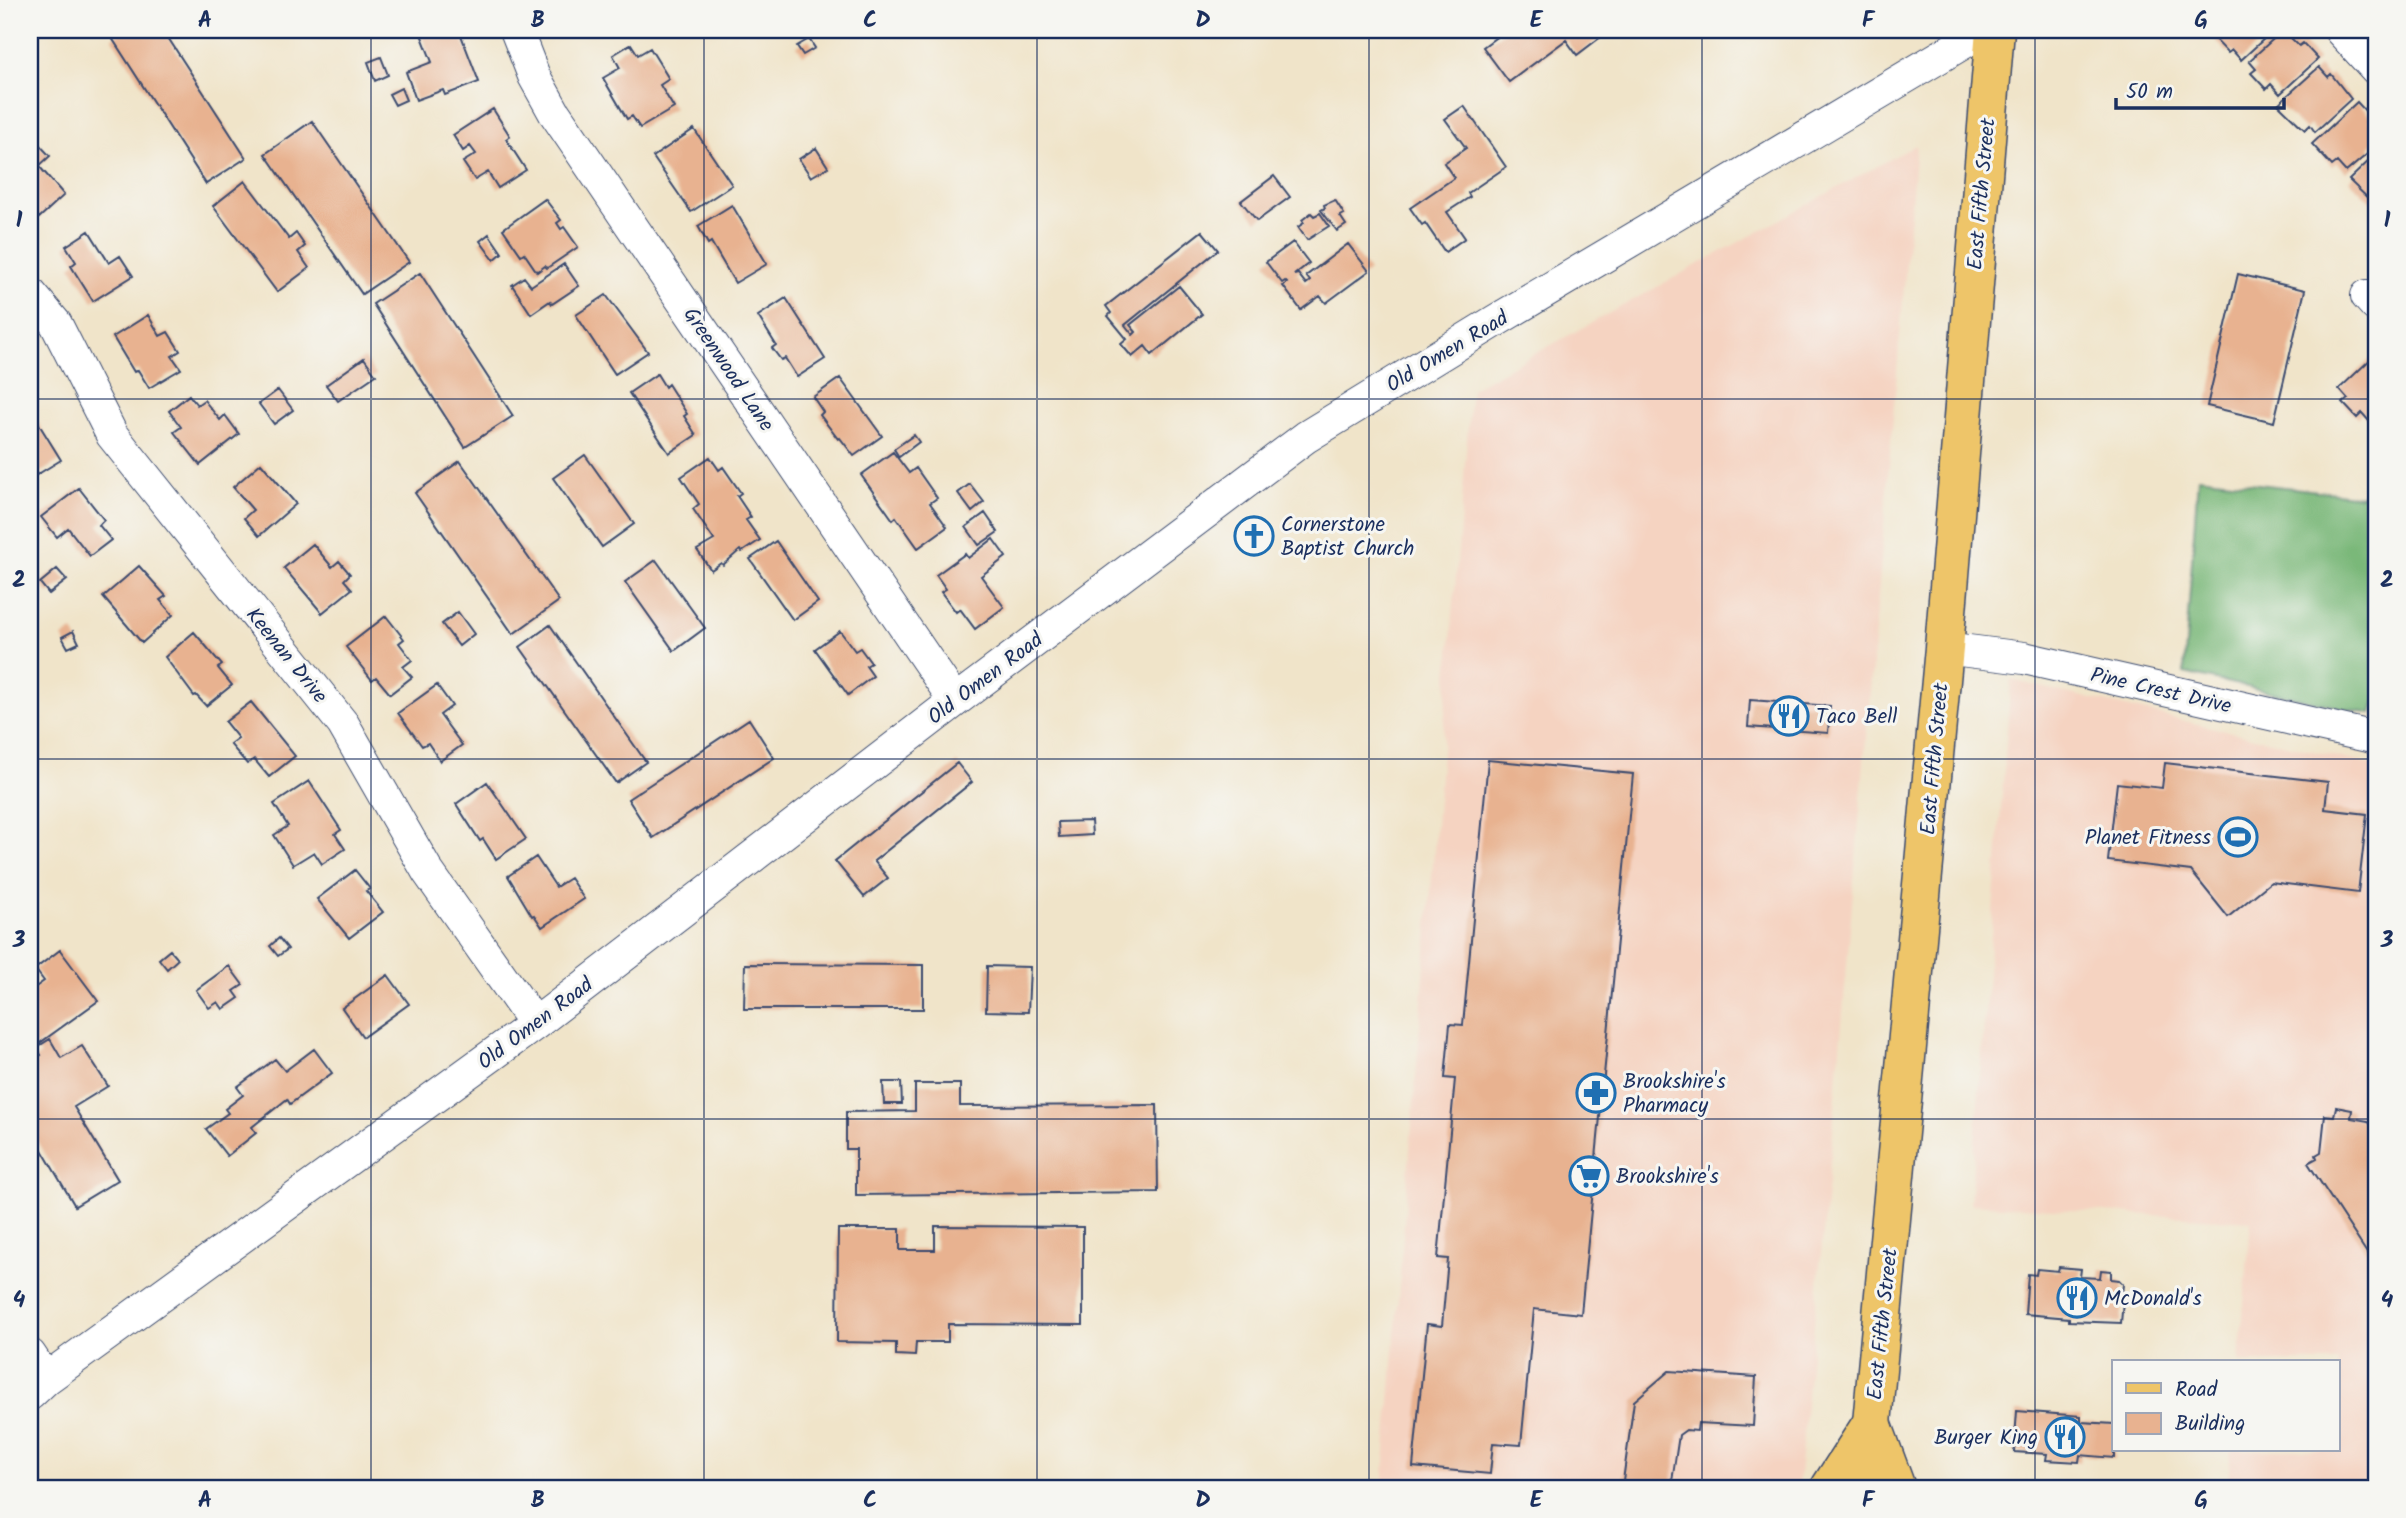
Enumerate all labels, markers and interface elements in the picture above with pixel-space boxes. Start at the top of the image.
text: A [198,3,212,39]
text: B [531,3,545,39]
text: C [863,3,877,39]
text: D [1195,3,1211,39]
text: E [1530,3,1544,39]
text: F [1862,3,1876,39]
text: G [2194,3,2208,39]
scale bar [2116,66,2284,110]
text: 50 m [2126,76,2173,109]
street label: East Fifth Street [1959,116,2006,272]
text: 1 [16,203,23,239]
text: 1 [2384,203,2391,239]
street label: Greenwood Lane [674,301,782,439]
street label: Old Omen Road [1380,302,1516,402]
place label: Cornerstone Baptist Church [1281,509,1414,566]
church icon: Cornerstone Baptist Church [1233,515,1275,557]
text: 2 [12,563,26,599]
text: 2 [2380,563,2394,599]
street label: Keenan Drive [237,601,335,712]
street label: Old Omen Road [921,624,1051,734]
street label: Pine Crest Drive [2087,659,2235,724]
street label: East Fifth Street [1912,681,1959,837]
restaurant icon: Taco Bell [1768,695,1810,737]
place label: Taco Bell [1816,701,1897,734]
sports icon: Planet Fitness [2217,816,2259,858]
place label: Planet Fitness [2085,822,2211,855]
text: 3 [12,923,26,959]
text: 3 [2380,923,2394,959]
street label: Old Omen Road [471,969,601,1079]
place label: Brookshire's Pharmacy [1623,1066,1726,1123]
pharmacy icon: Brookshire's Pharmacy [1575,1072,1617,1114]
supermarket icon: Brookshire's [1568,1155,1610,1197]
place label: Brookshire's [1616,1161,1719,1194]
street label: East Fifth Street [1859,1246,1908,1402]
restaurant icon: McDonald's [2056,1277,2098,1319]
text: 4 [13,1283,26,1319]
place label: McDonald's [2104,1283,2202,1316]
text: 4 [2381,1283,2394,1319]
legend [2112,1360,2340,1452]
text: Road [2175,1374,2218,1407]
text: Building [2175,1408,2245,1441]
restaurant icon: Burger King [2044,1416,2086,1458]
place label: Burger King [1934,1422,2038,1455]
text: A [198,1483,212,1518]
text: B [531,1483,545,1518]
text: C [863,1483,877,1518]
text: D [1195,1483,1211,1518]
text: E [1530,1483,1544,1518]
text: F [1862,1483,1876,1518]
text: G [2194,1483,2208,1518]

